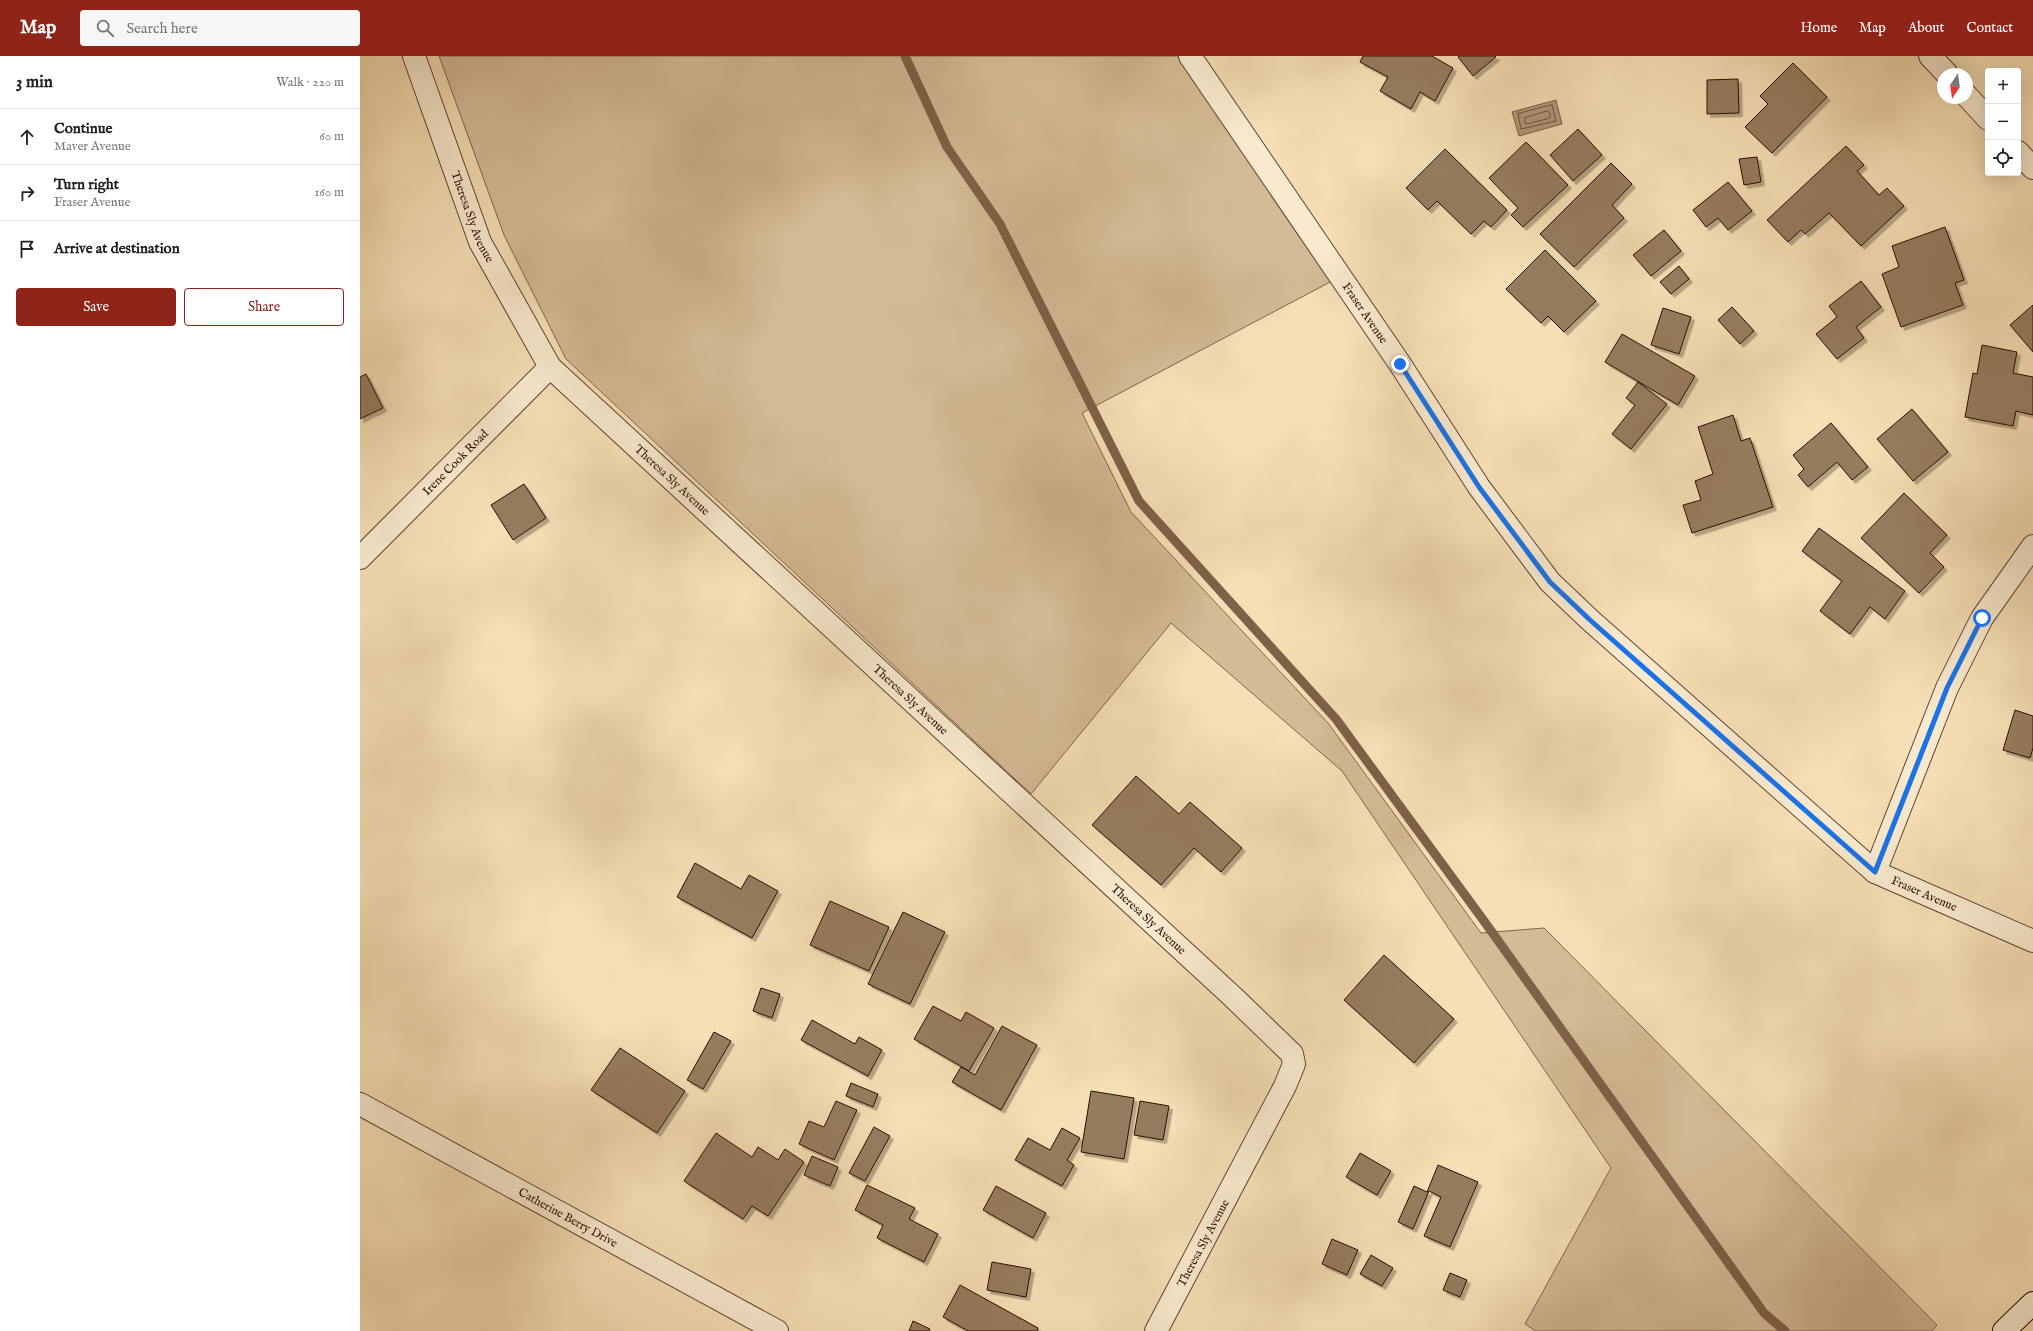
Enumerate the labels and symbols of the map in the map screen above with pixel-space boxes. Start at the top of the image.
north arrow [1937,68,1973,104]
street label: Theresa Sly Avenue [447,169,497,266]
street label: Fraser Avenue [1339,280,1391,347]
route end [1391,355,1409,373]
street label: Irene Cook Road [419,426,492,499]
street label: Theresa Sly Avenue [631,442,713,519]
route start [1973,609,1991,627]
street label: Theresa Sly Avenue [869,661,951,739]
street label: Fraser Avenue [1889,873,1960,915]
street label: Theresa Sly Avenue [1107,881,1189,958]
street label: Catherine Berry Drive [516,1185,621,1251]
street label: Theresa Sly Avenue [1174,1196,1233,1290]

